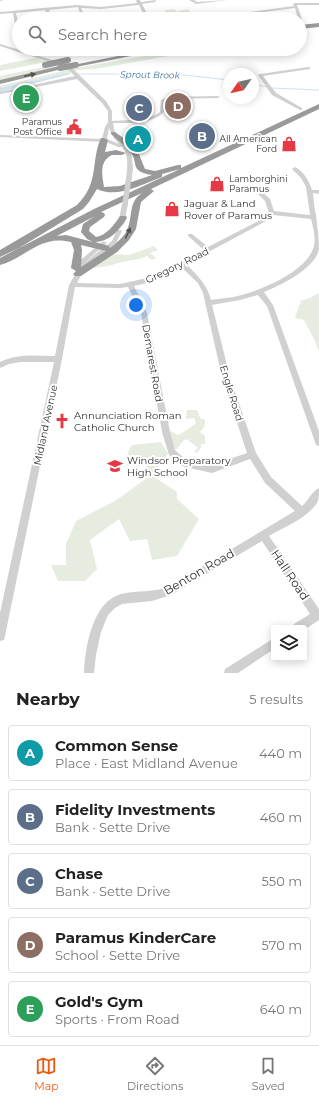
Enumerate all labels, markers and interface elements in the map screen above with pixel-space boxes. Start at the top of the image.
search box [12,12,307,56]
icon: search [26,23,48,45]
text: Search here [58,25,147,44]
water label: Sprout Brook [120,68,181,81]
north arrow [223,68,259,104]
one-way arrow [24,71,36,77]
pin: E [13,83,39,113]
pin: D [165,91,191,121]
pin: C [126,93,152,123]
place label: Paramus Post Office [13,116,63,137]
public building icon: Paramus Post Office [65,118,83,136]
pin: B [189,121,215,151]
pin: A [125,124,151,154]
place label: All American Ford [219,133,277,154]
shop icon: All American Ford [280,135,298,153]
place label: Lamborghini Paramus [229,173,288,194]
shop icon: Lamborghini Paramus [208,175,226,193]
place label: Jaguar & Land Rover of Paramus [183,197,272,222]
shop icon: Jaguar & Land Rover of Paramus [163,200,181,218]
one-way arrow [125,227,131,238]
street label: Gregory Road [143,245,211,286]
your location [126,295,146,315]
street label: Demarest Road [139,323,166,403]
street label: Engle Road [217,364,246,423]
street label: Midland Avenue [31,384,60,466]
place label: Annunciation Roman Catholic Church [74,409,181,434]
church icon: Annunciation Roman Catholic Church [53,412,71,430]
place label: Windsor Preparatory High School [127,454,231,479]
school or university icon: Windsor Preparatory High School [106,457,124,475]
street label: Benton Road [161,545,237,598]
street label: Hall Road [268,547,313,603]
map controls [271,625,307,661]
button: layers [271,625,307,661]
text: Nearby [16,689,80,709]
text: 5 results [249,691,303,707]
text: Common Sense [55,736,178,755]
text: A [25,745,35,761]
text: 440 m [259,745,302,761]
text: Place · East Midland Avenue [55,755,238,771]
text: Fidelity Investments [55,800,215,819]
text: B [25,809,35,825]
text: 460 m [260,809,302,825]
text: Bank · Sette Drive [55,819,170,835]
text: Chase [55,864,103,883]
text: C [25,873,35,889]
text: 550 m [262,873,302,889]
text: Bank · Sette Drive [55,883,170,899]
text: Paramus KinderCare [55,928,216,947]
text: D [25,937,35,953]
text: 570 m [262,937,302,953]
text: School · Sette Drive [55,947,180,963]
text: Gold's Gym [55,992,143,1011]
text: E [26,1001,34,1017]
text: 640 m [260,1001,302,1017]
text: Sports · From Road [55,1011,180,1027]
tab: Map [34,1055,59,1093]
tab: Directions [127,1055,183,1093]
tab: Saved [252,1055,285,1093]

